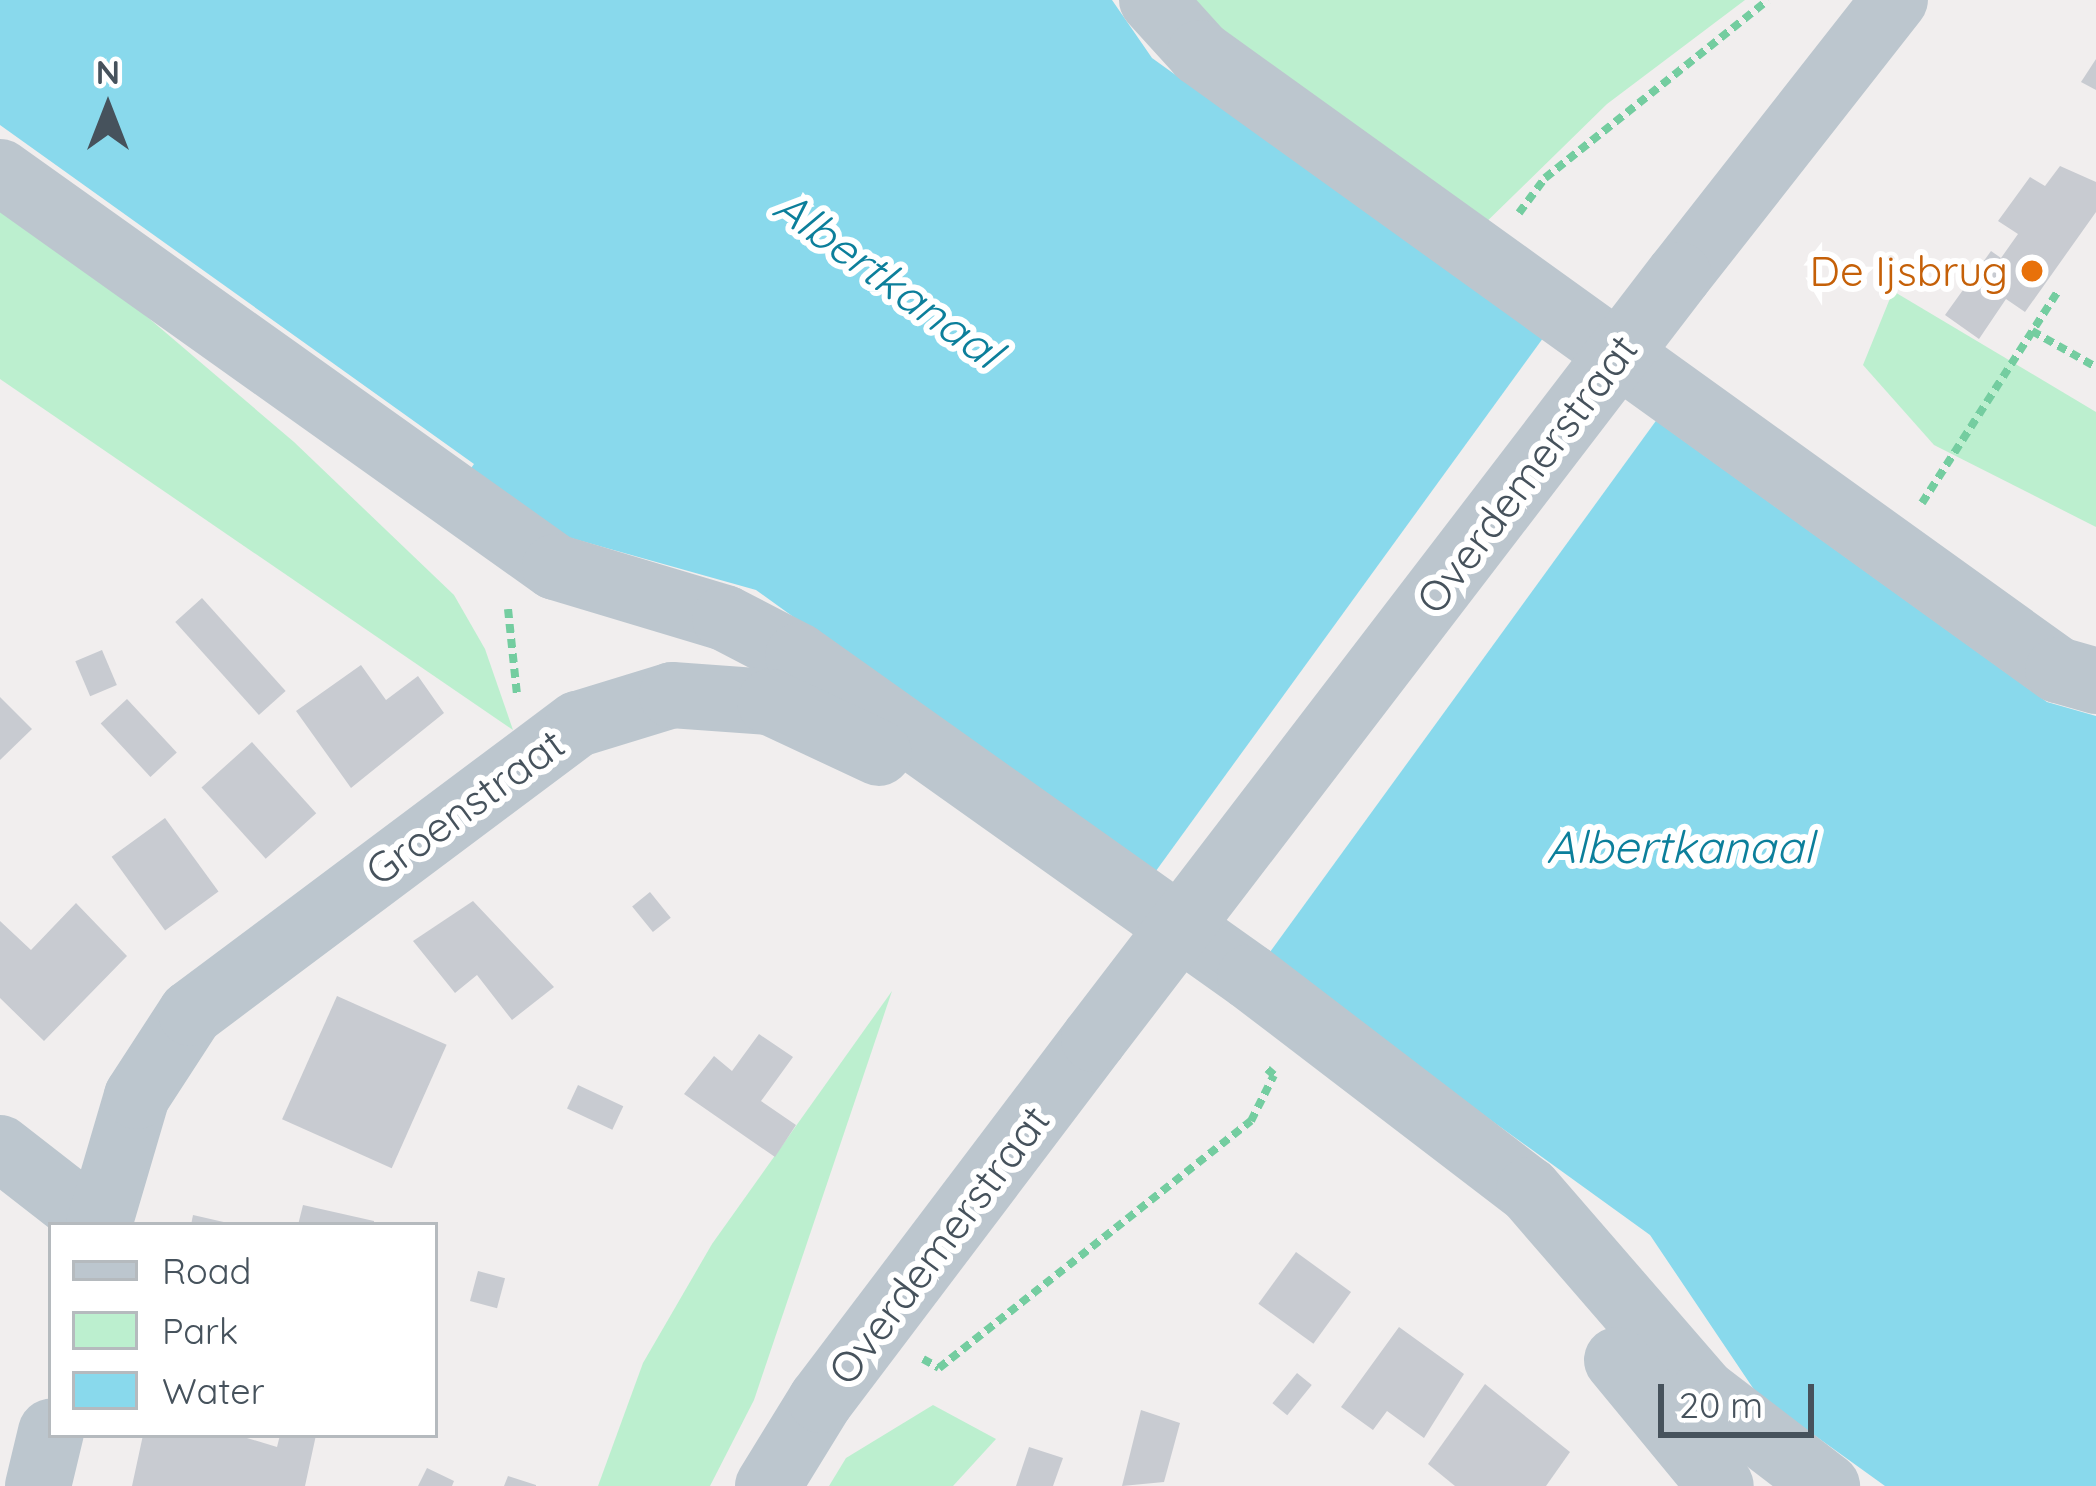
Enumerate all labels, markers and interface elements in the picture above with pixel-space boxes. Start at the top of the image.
north arrow [48,48,168,168]
text: N [96,51,120,92]
water label: Albertkanaal [764,179,1012,379]
place label: De Ijsbrug [1809,246,2008,296]
marker: De Ijsbrug [2019,258,2045,284]
street label: Overdemerstraat [1406,325,1648,623]
street label: Groenstraat [356,718,574,896]
water label: Albertkanaal [1546,820,1814,874]
street label: Overdemerstraat [818,1096,1060,1394]
legend [48,1222,438,1438]
text: Road [162,1248,251,1293]
text: Park [162,1308,238,1353]
scale bar [1664,1360,1820,1434]
text: Water [162,1368,265,1413]
text: 20 m [1679,1382,1763,1427]

